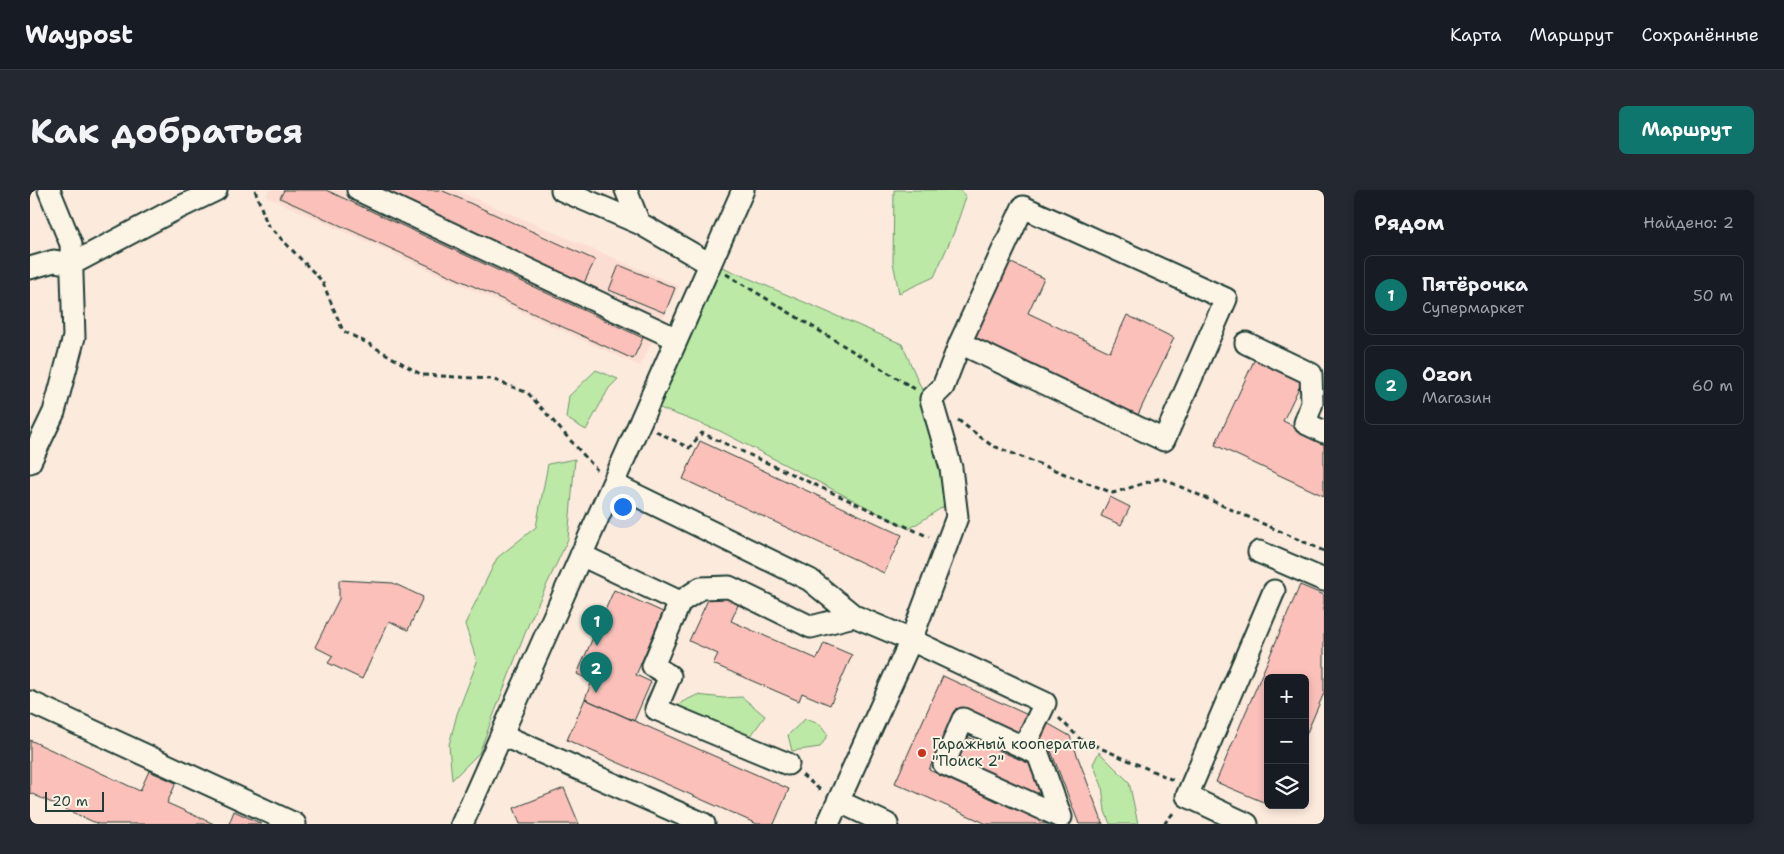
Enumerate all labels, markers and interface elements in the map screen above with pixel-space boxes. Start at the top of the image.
text: Waypost [25,19,133,51]
text: Карта [1450,23,1501,47]
text: Маршрут [1529,23,1613,47]
text: Сохранённые [1641,23,1759,47]
button: Маршрут [1619,106,1754,154]
text: Как добраться [30,107,303,154]
text: Рядом [1374,209,1444,237]
text: Найдено: 2 [1643,212,1734,233]
text: Пятёрочка [1422,272,1528,297]
text: 1 [1387,285,1395,306]
text: 50 m [1693,285,1733,306]
text: Супермаркет [1422,297,1524,318]
text: Ozon [1422,362,1472,387]
text: 2 [1385,375,1397,396]
text: 60 m [1692,375,1733,396]
text: Магазин [1422,387,1491,408]
your location [610,494,636,520]
pin: 1 [581,605,613,646]
pin: 2 [580,652,612,693]
map controls [1264,674,1309,809]
button: + [1264,674,1309,719]
button: − [1264,719,1309,764]
place label: Гаражный кооператив "Поиск 2" [932,734,1096,771]
marker: Гаражный кооператив "Поиск 2" [916,747,928,759]
button: layers [1264,764,1309,809]
scale bar [45,789,104,812]
text: 20 m [52,792,88,810]

